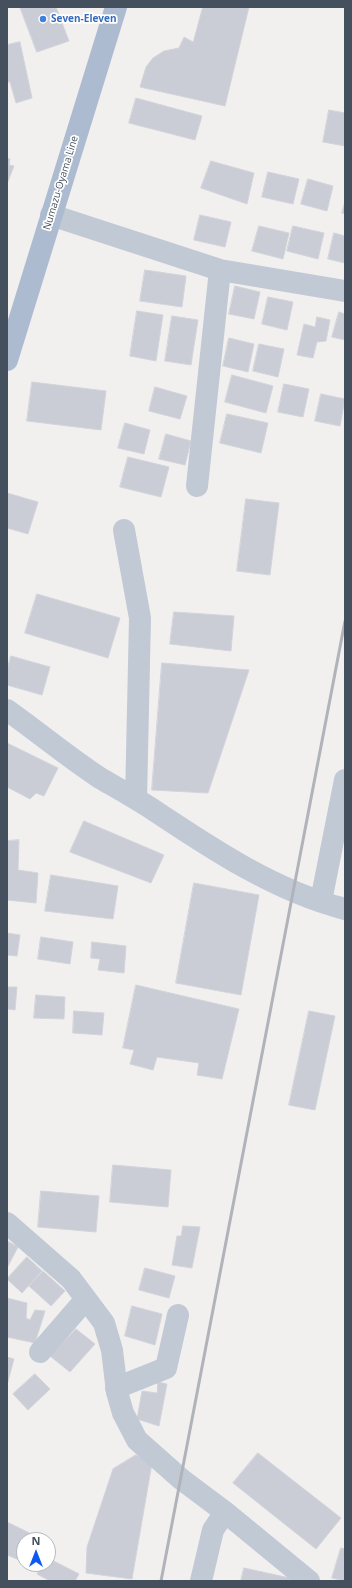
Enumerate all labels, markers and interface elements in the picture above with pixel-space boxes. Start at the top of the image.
place label: Seven-Eleven [51,13,117,25]
marker: Seven-Eleven [38,14,48,24]
street label: Numazu-Oyama Line [41,134,81,232]
north arrow [16,1532,56,1572]
text: N [32,1533,40,1548]

